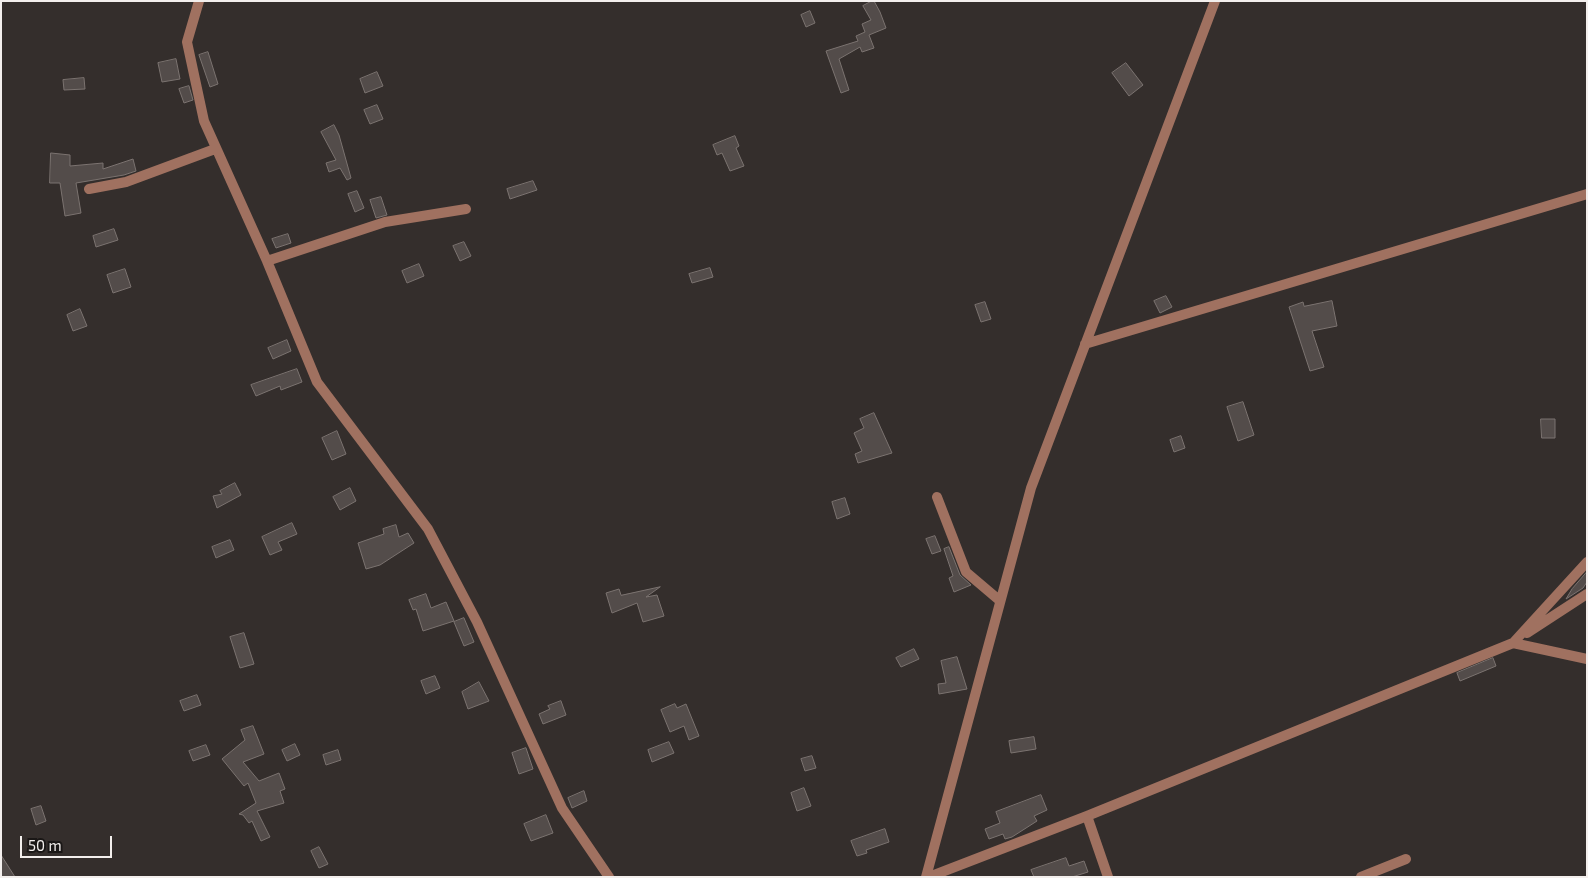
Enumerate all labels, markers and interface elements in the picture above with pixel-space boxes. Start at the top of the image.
scale bar [22,826,115,858]
text: 50 m [28,836,62,854]

